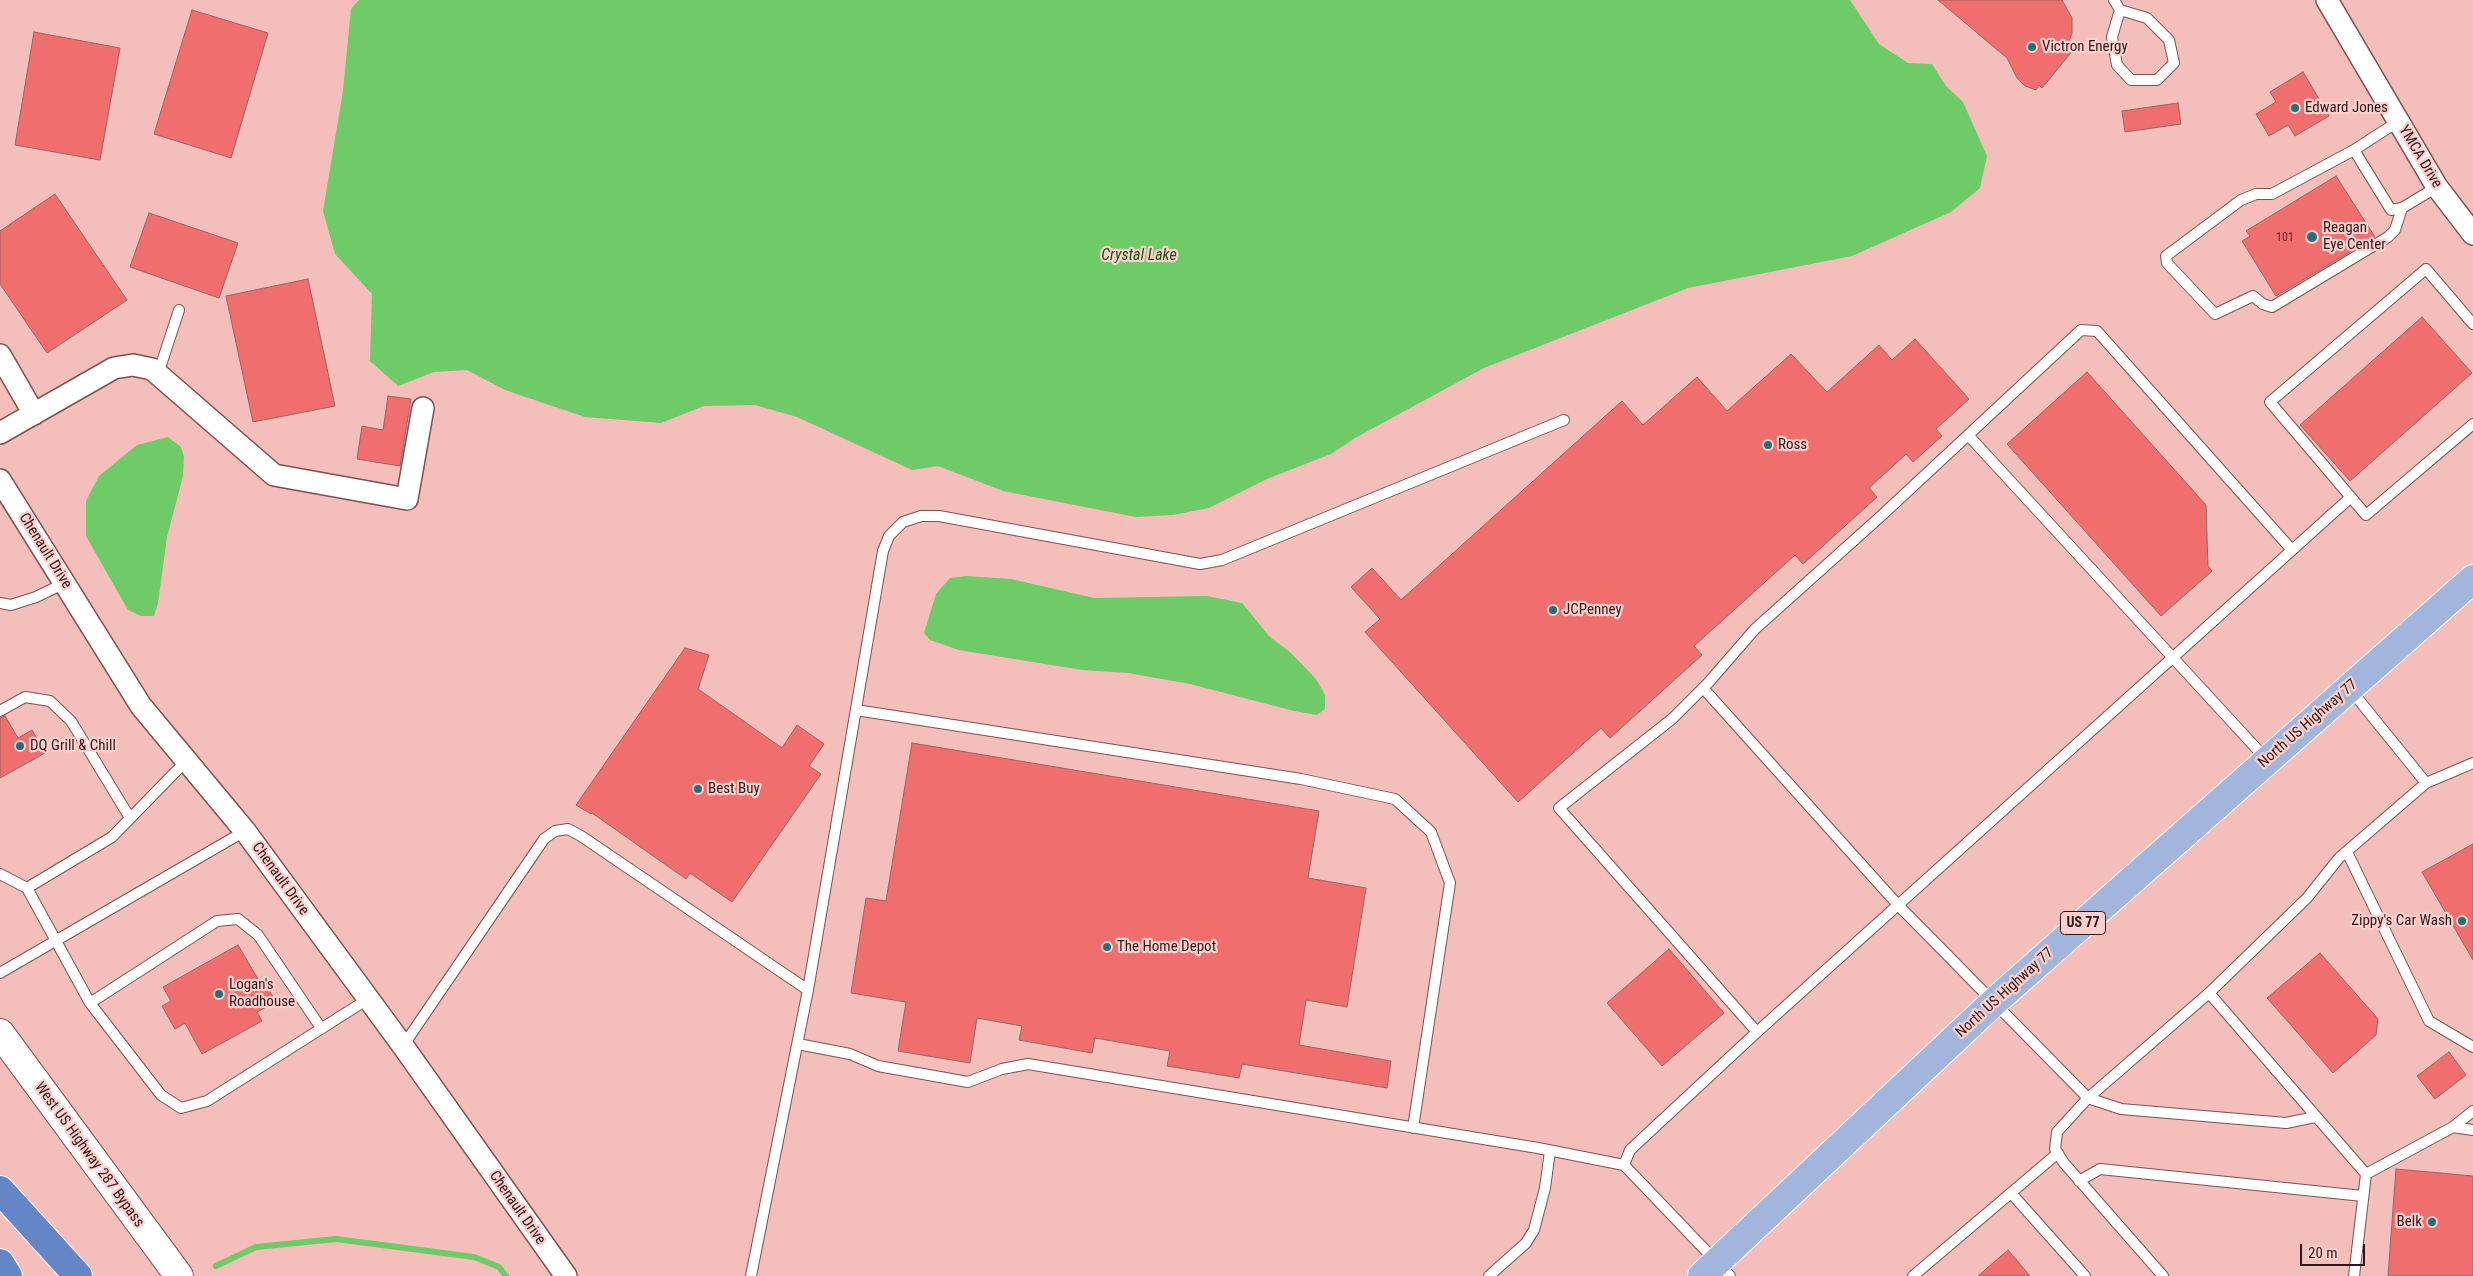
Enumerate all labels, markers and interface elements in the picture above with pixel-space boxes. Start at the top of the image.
place label: Victron Energy [2042,38,2128,56]
marker: Victron Energy [2026,41,2038,53]
place label: Edward Jones [2305,99,2388,117]
marker: Edward Jones [2289,102,2301,114]
street label: YMCA Drive [2394,122,2446,192]
place label: Reagan Eye Center [2323,219,2386,254]
marker: Reagan Eye Center [2305,230,2319,244]
house number: 101 [2276,231,2294,245]
water label: Crystal Lake [1101,246,1177,266]
place label: Ross [1778,436,1807,454]
marker: Ross [1762,439,1774,451]
street label: Chenault Drive [15,510,75,592]
place label: JCPenney [1563,601,1622,619]
marker: JCPenney [1547,604,1559,616]
street label: North US Highway 77 [2255,676,2361,772]
place label: DQ Grill & Chill [30,737,116,755]
marker: DQ Grill & Chill [14,740,26,752]
place label: Best Buy [708,780,760,798]
marker: Best Buy [692,783,704,795]
street label: Chenault Drive [248,839,312,919]
road number: US 77 [2060,911,2106,934]
place label: Zippy's Car Wash [2351,912,2452,930]
marker: Zippy's Car Wash [2456,915,2468,927]
place label: The Home Depot [1117,938,1216,956]
marker: The Home Depot [1101,941,1113,953]
street label: North US Highway 77 [1952,944,2058,1042]
place label: Logan's Roadhouse [229,976,295,1011]
marker: Logan's Roadhouse [213,988,225,1000]
street label: West US Highway 287 Bypass [30,1079,148,1231]
street label: Chenault Drive [485,1168,549,1248]
place label: Belk [2397,1213,2422,1231]
marker: Belk [2426,1216,2438,1228]
scale bar [2303,1234,2368,1266]
text: 20 m [2308,1244,2338,1262]

